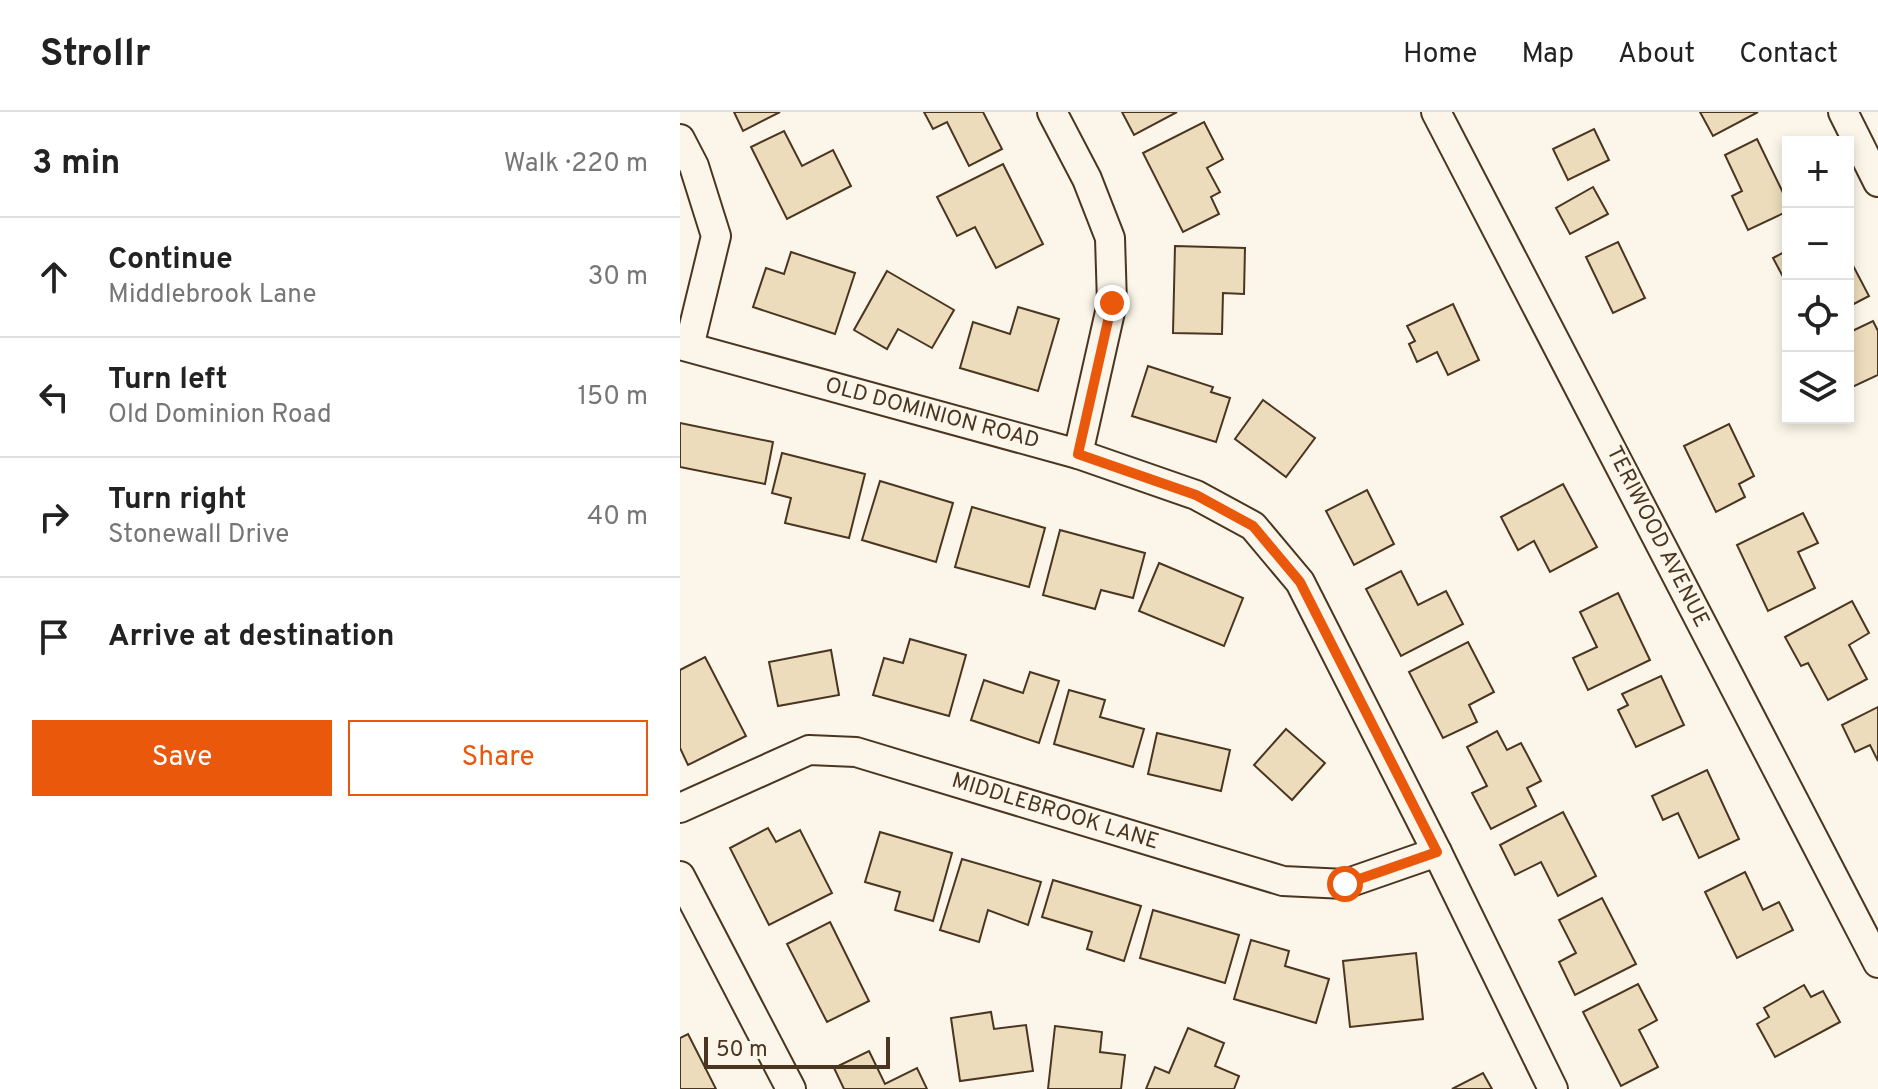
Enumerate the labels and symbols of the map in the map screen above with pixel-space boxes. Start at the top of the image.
route end [1094,285,1130,321]
street label: OLD DOMINION ROAD [822,372,1042,456]
street label: TERIWOOD AVENUE [1600,442,1714,632]
street label: MIDDLEBROOK LANE [948,768,1162,856]
route start [1327,866,1363,902]
scale bar [704,1033,890,1069]

